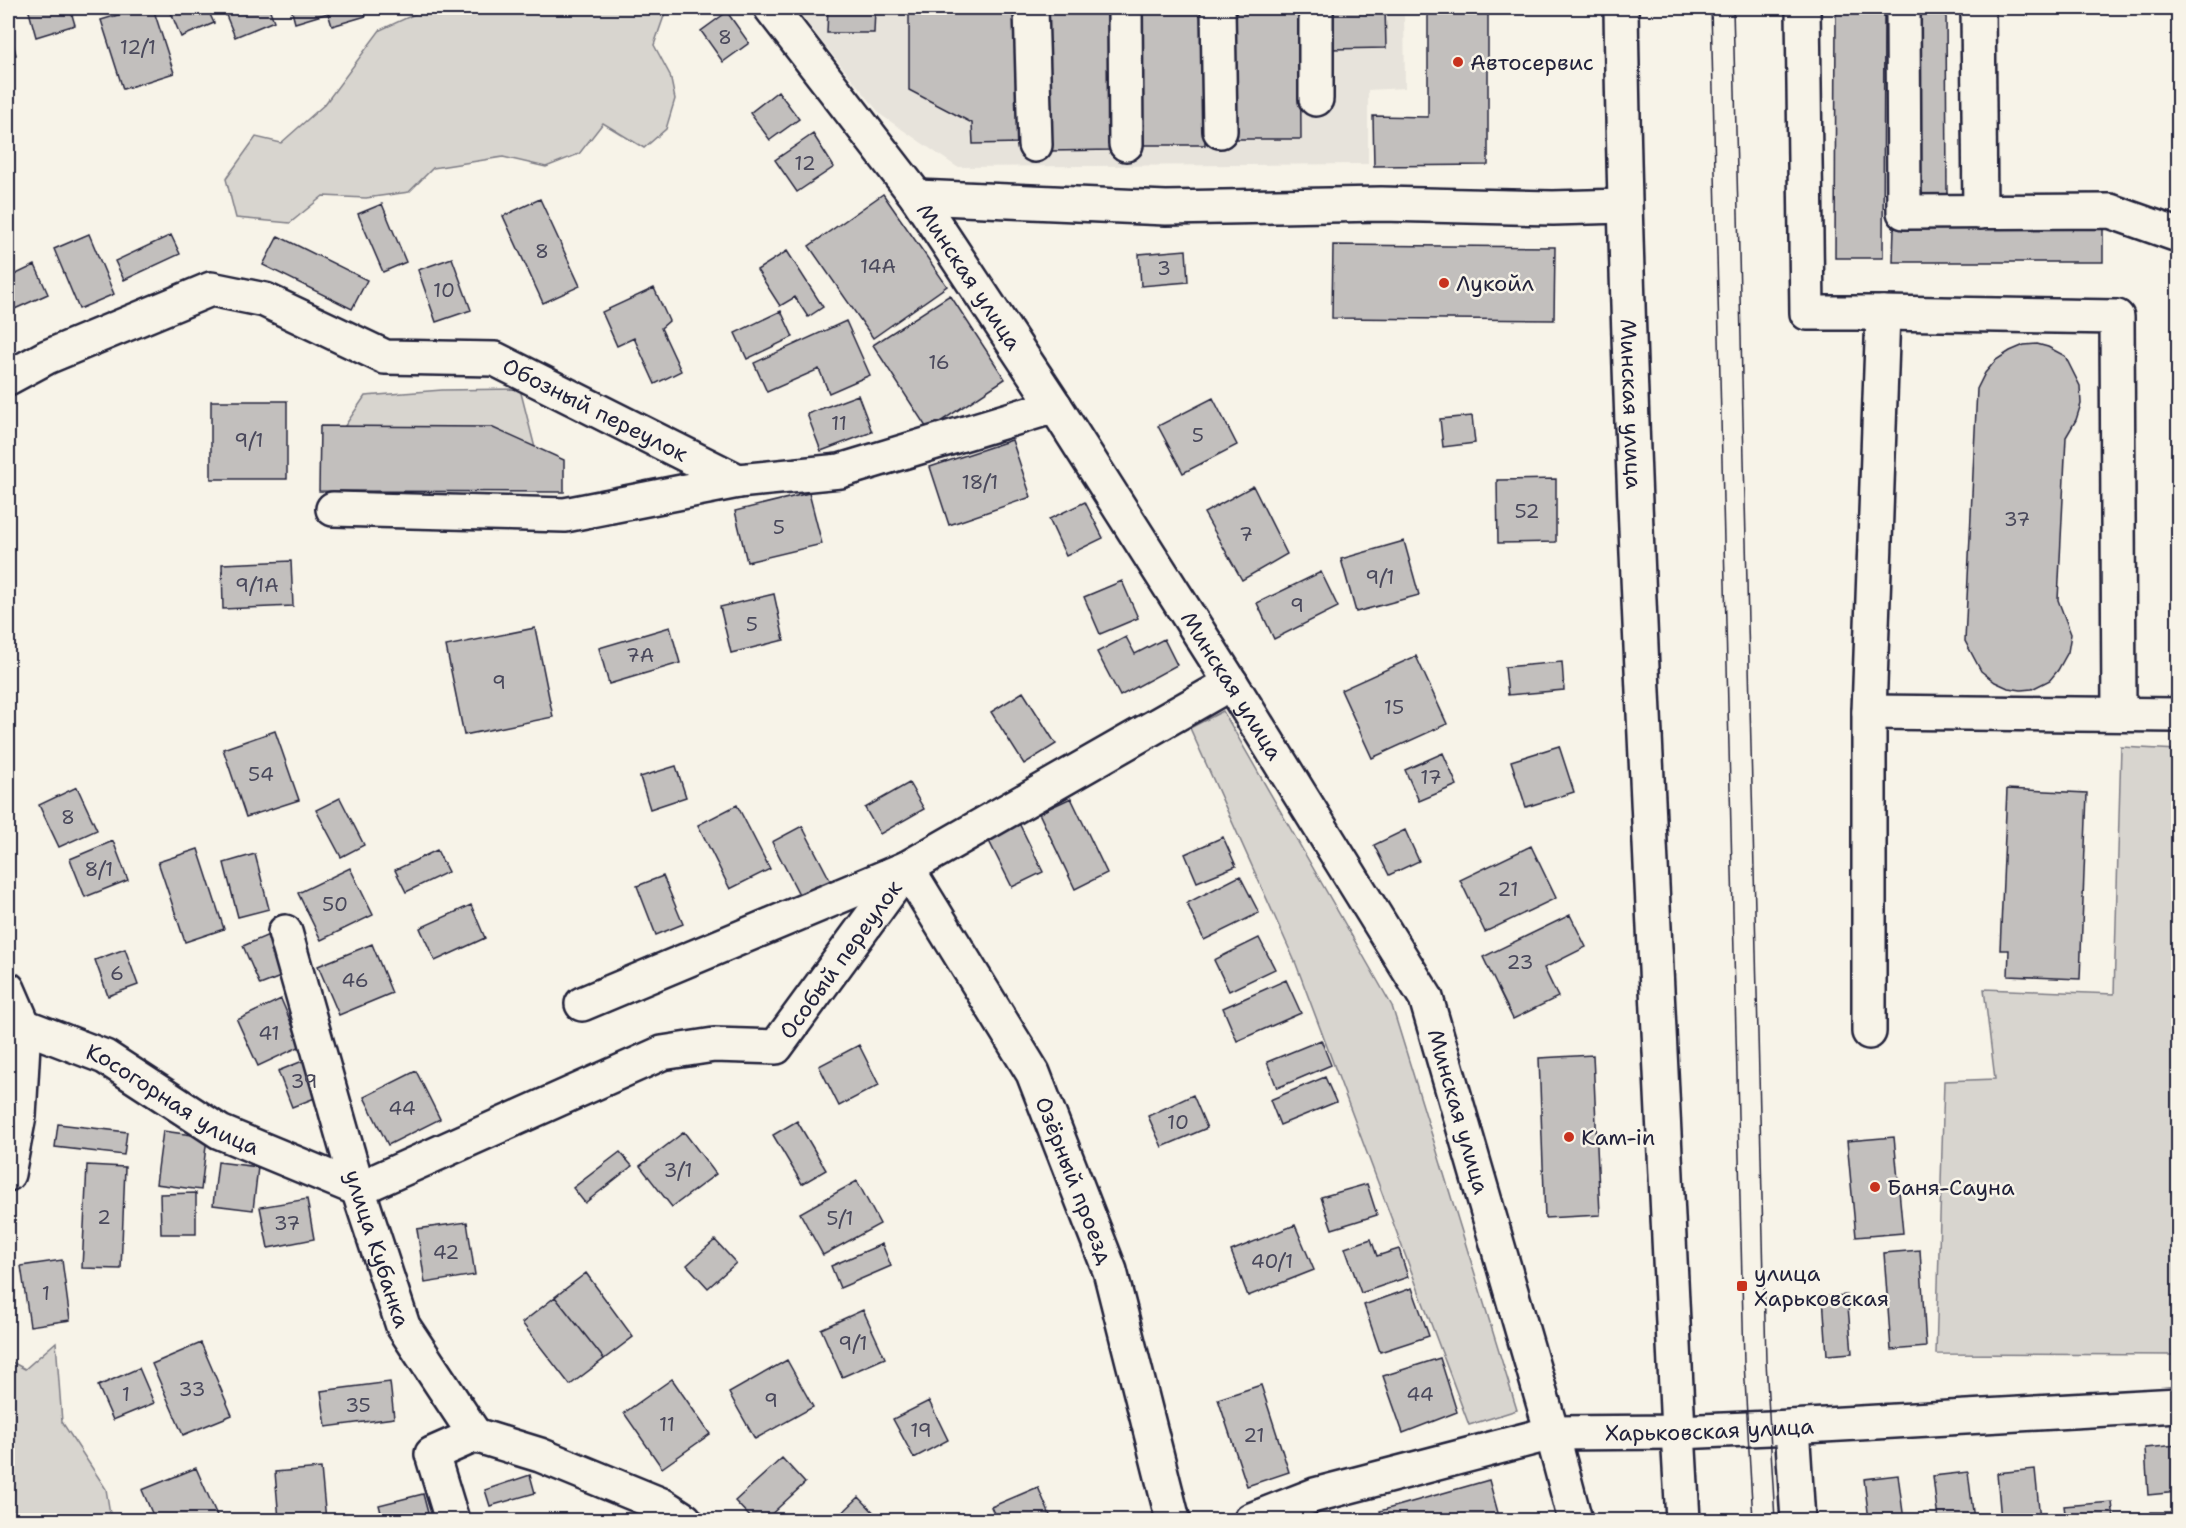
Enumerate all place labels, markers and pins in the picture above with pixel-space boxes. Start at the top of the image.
place label: Автосервис [1470,48,1594,77]
marker: Автосервис [1451,55,1465,69]
place label: Лукойл [1456,269,1534,298]
marker: Лукойл [1437,276,1451,290]
place label: Kam-in [1581,1123,1655,1152]
marker: Kam-in [1562,1130,1576,1144]
place label: Баня-Сауна [1887,1173,2015,1202]
marker: Баня-Сауна [1868,1180,1882,1194]
place label: улица Харьковская [1754,1259,1889,1313]
marker: улица Харьковская [1735,1279,1749,1293]

